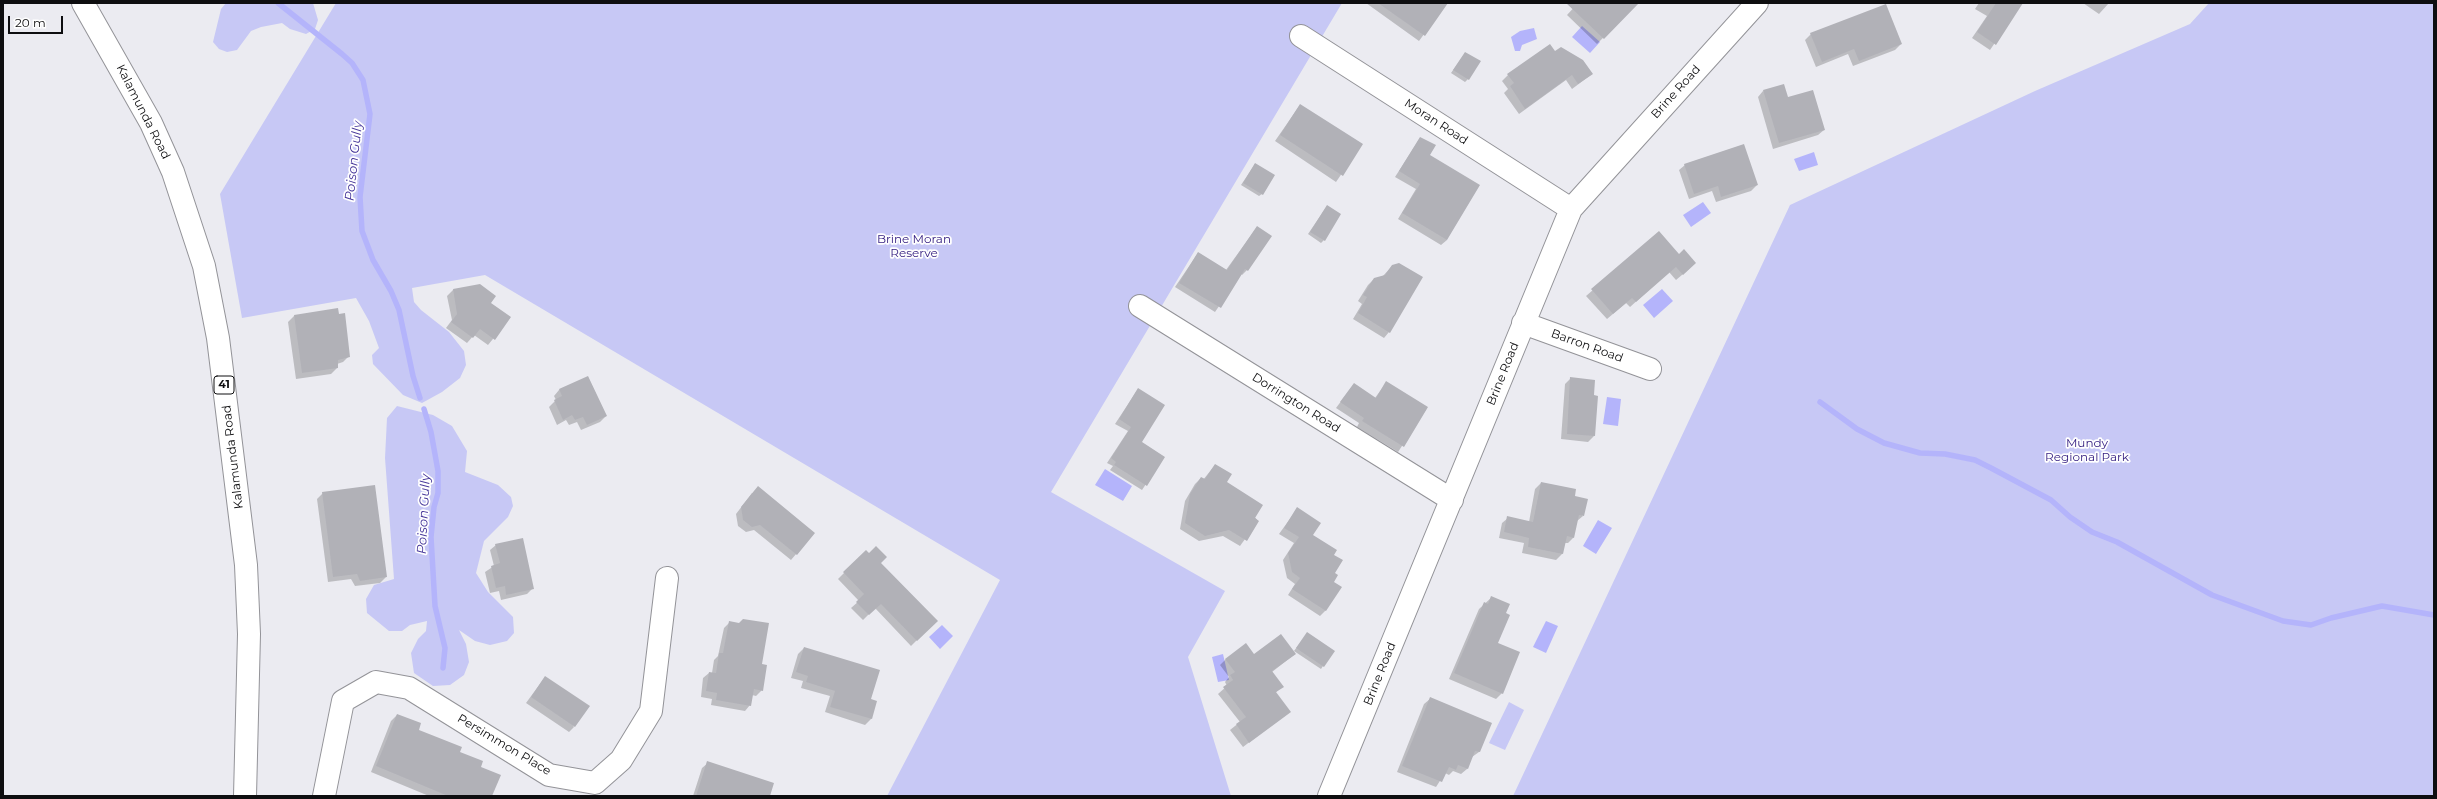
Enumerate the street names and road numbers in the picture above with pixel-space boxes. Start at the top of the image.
street label: Kalamunda Road [113,62,173,162]
street label: Brine Road [1648,62,1704,122]
street label: Moran Road [1401,96,1471,148]
street label: Barron Road [1549,326,1625,366]
street label: Brine Road [1484,340,1522,408]
street label: Dorrington Road [1249,370,1343,436]
road number: 41 [214,376,234,394]
street label: Kalamunda Road [219,404,247,510]
street label: Brine Road [1361,640,1399,708]
street label: Persimmon Place [455,711,553,779]

